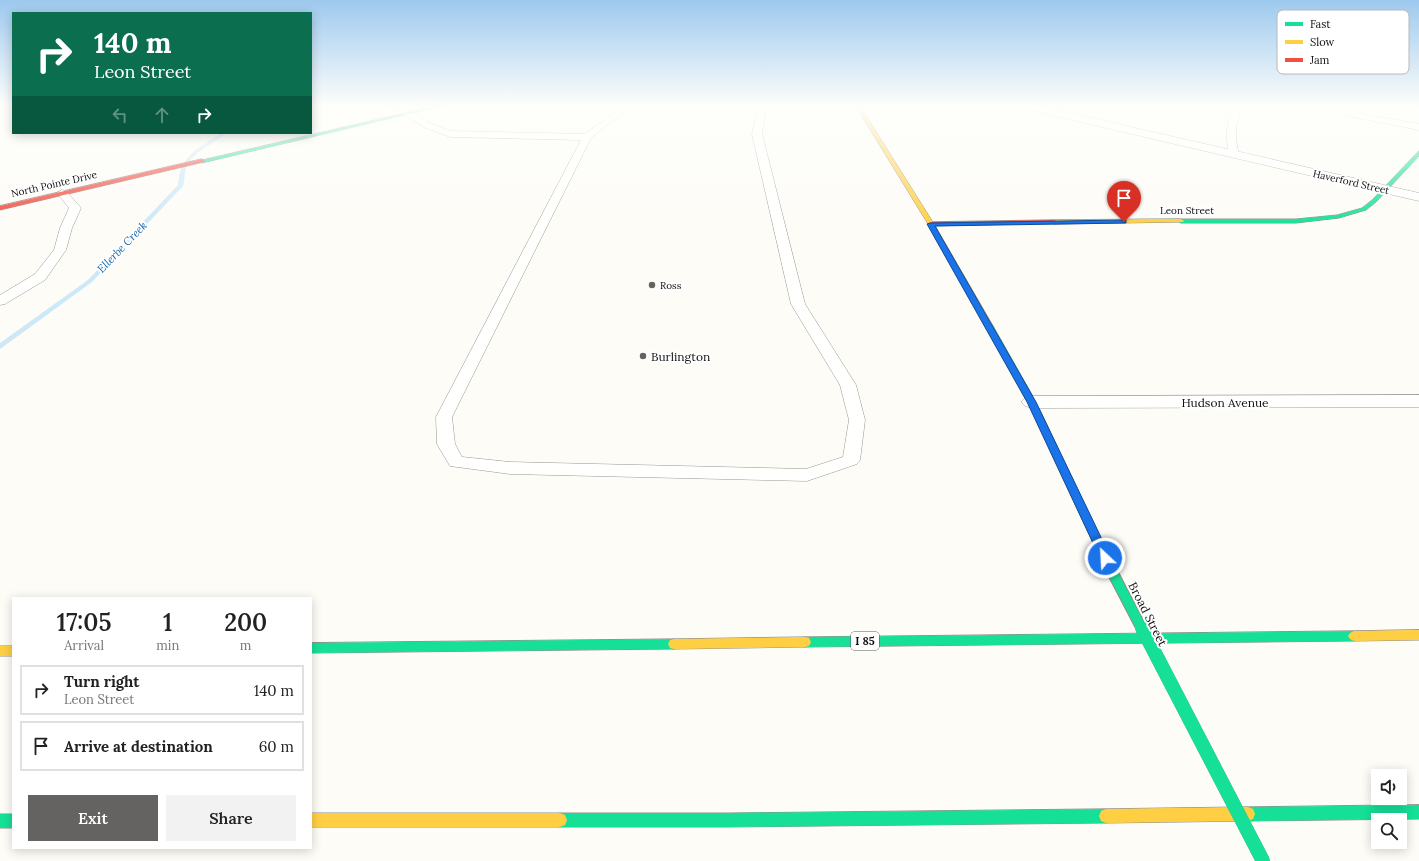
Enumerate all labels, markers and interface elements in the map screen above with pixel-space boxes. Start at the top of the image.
legend [1277,10,1409,74]
text: Fast [1310,17,1331,31]
text: 140 m [94,25,172,61]
icon: right [28,28,80,80]
text: Slow [1310,35,1335,49]
text: Jam [1309,53,1330,67]
text: Leon Street [94,60,191,83]
icon: left [109,104,131,126]
icon: ahead [151,104,173,126]
icon: right [193,104,215,126]
street label: Haverford Street [1312,167,1391,197]
street label: North Pointe Drive [10,168,99,200]
pin [1107,181,1141,222]
icon: arrive [1113,187,1135,209]
street label: Leon Street [1160,204,1214,217]
water label: Ellerbe Creek [94,218,150,275]
place label: Ross [660,279,682,292]
marker: Ross [647,280,657,290]
place label: Burlington [651,349,710,364]
marker: Burlington [638,351,648,361]
street label: Hudson Avenue [1181,395,1269,410]
position arrow [1084,537,1126,579]
street label: Broad Street [1125,579,1171,649]
text: 17:05 [57,607,111,638]
text: 1 [163,607,173,638]
text: 200 [224,607,267,638]
road number: I 85 [851,632,879,650]
text: Arrival [64,637,104,654]
text: min [156,637,179,654]
text: m [240,637,251,654]
text: Turn right [64,672,140,691]
icon: right [30,679,52,701]
text: 140 m [254,681,294,700]
text: Leon Street [64,691,134,708]
icon: arrive [30,735,52,757]
text: Arrive at destination [64,737,213,756]
text: 60 m [259,737,294,756]
map controls [1371,769,1407,849]
button: sound [1371,769,1407,805]
button: Exit [28,795,158,841]
button: Share [166,795,296,841]
button: search [1371,813,1407,849]

